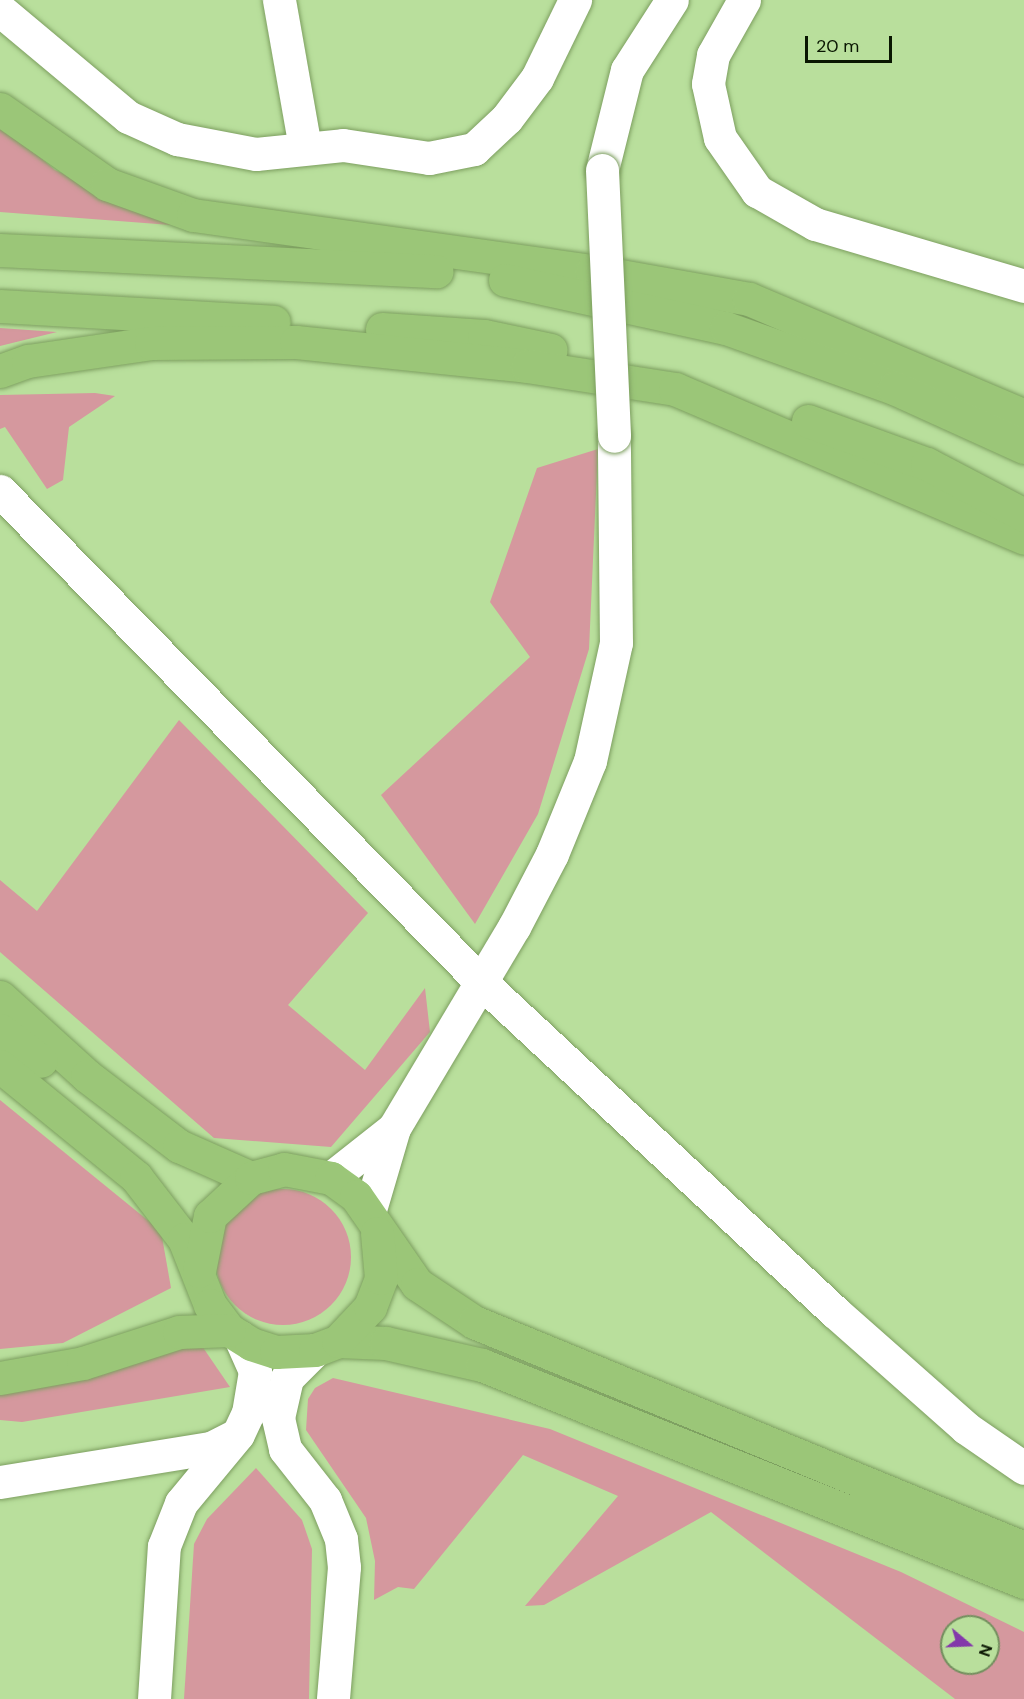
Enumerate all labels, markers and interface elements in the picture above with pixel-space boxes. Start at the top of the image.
scale bar [808,24,895,62]
text: 20 m [816,34,859,58]
north arrow [940,1615,1000,1675]
text: N [974,1641,997,1659]

